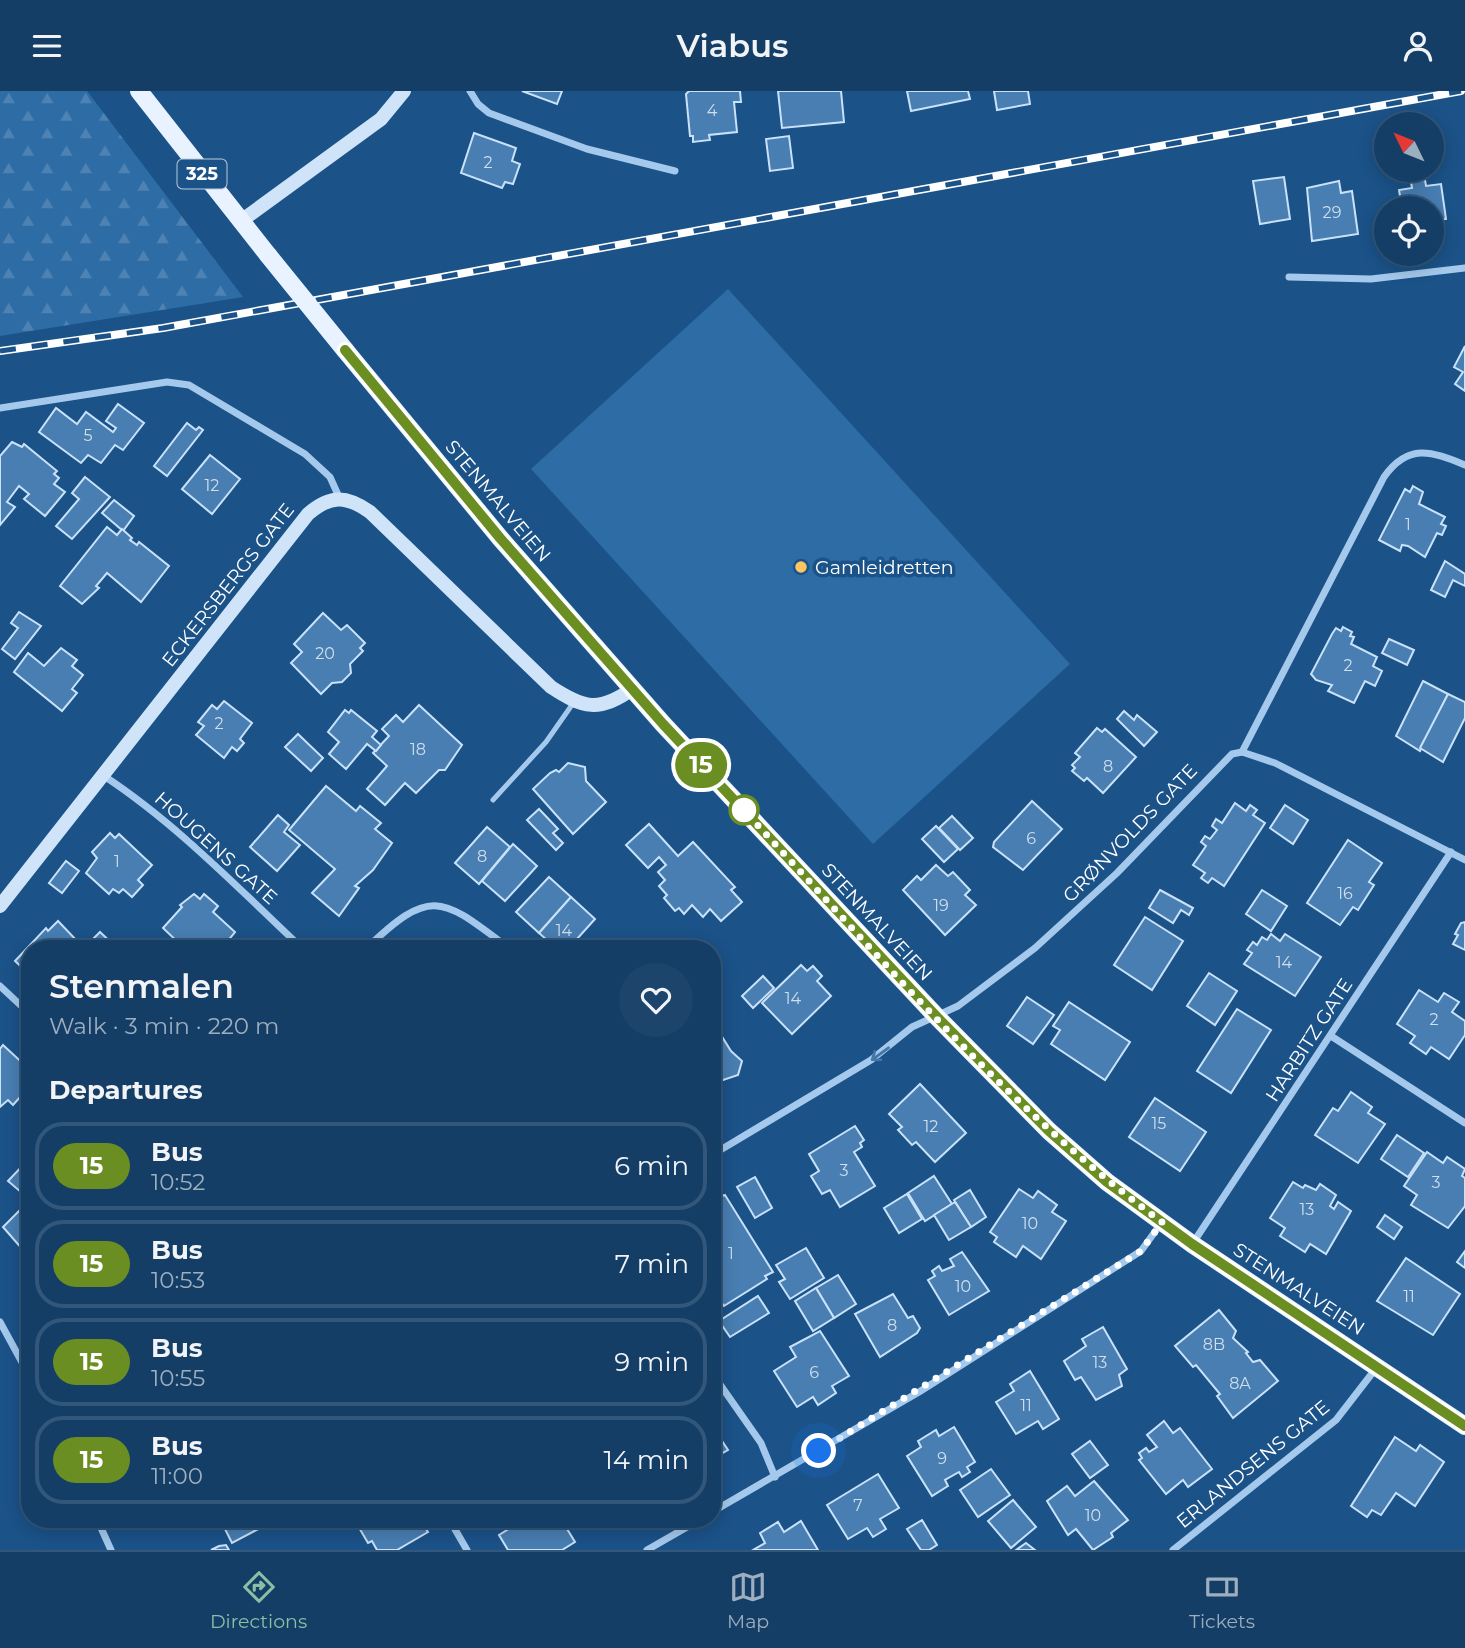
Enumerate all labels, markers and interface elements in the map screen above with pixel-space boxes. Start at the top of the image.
text: Viabus [677,26,788,65]
icon: menu [28,27,66,65]
icon: person [1399,27,1437,65]
house number: 4 [707,101,718,120]
north arrow [1374,112,1444,182]
map controls [1374,112,1444,266]
house number: 2 [483,153,493,172]
road number: 325 [178,159,227,189]
button: locate [1374,196,1444,266]
house number: 29 [1323,203,1341,222]
house number: 5 [83,426,93,445]
street label: STENMALVEIEN [440,435,556,567]
house number: 12 [205,476,219,495]
street label: ECKERSBERGS GATE [157,499,299,671]
house number: 1 [1405,515,1411,534]
place label: Gamleidretten [815,556,954,579]
marker: Gamleidretten [793,559,809,575]
house number: 20 [315,644,335,663]
house number: 2 [1343,656,1353,675]
house number: 2 [214,714,224,733]
house number: 18 [410,740,426,759]
line badge: 15 [670,742,732,788]
text: 15 [689,750,713,779]
house number: 8 [1103,757,1113,776]
street label: GRØNVOLDS GATE [1058,759,1202,907]
street label: HOUGENS GATE [150,787,282,909]
unlabelled marker [729,795,759,825]
house number: 6 [1026,829,1036,848]
house number: 8 [477,847,487,866]
house number: 1 [114,852,120,871]
street label: STENMALVEIEN [817,859,937,985]
house number: 16 [1337,884,1353,903]
house number: 19 [933,896,949,915]
house number: 14 [556,921,573,940]
house number: 14 [1276,953,1293,972]
button: heart [619,963,693,1037]
text: Stenmalen [49,966,234,1006]
street label: HARBITZ GATE [1261,974,1357,1106]
house number: 14 [785,989,802,1008]
house number: 2 [1429,1010,1439,1029]
text: Walk · 3 min · 220 m [49,1012,279,1040]
one-way arrow [871,1047,890,1061]
text: Departures [49,1074,203,1106]
house number: 15 [1152,1114,1166,1133]
house number: 12 [924,1117,938,1136]
text: Bus [151,1136,203,1168]
text: 6 min [614,1150,689,1182]
text: 15 [80,1151,103,1180]
house number: 3 [839,1161,849,1180]
text: 10:52 [151,1168,205,1196]
house number: 3 [1431,1173,1441,1192]
house number: 13 [1300,1200,1314,1219]
house number: 10 [1022,1214,1038,1233]
text: Bus [151,1234,203,1266]
street label: STENMALVEIEN [1229,1238,1369,1340]
house number: 1 [728,1244,734,1263]
text: 7 min [615,1248,689,1280]
text: 15 [80,1249,103,1278]
text: 10:53 [151,1266,205,1294]
house number: 10 [955,1277,971,1296]
house number: 11 [1403,1287,1415,1306]
house number: 8 [887,1316,897,1335]
text: Bus [151,1332,203,1364]
house number: 8B [1203,1335,1225,1354]
text: 9 min [614,1346,689,1378]
text: 15 [80,1347,103,1376]
house number: 13 [1093,1353,1107,1372]
house number: 6 [809,1363,819,1382]
text: 10:55 [151,1364,205,1392]
house number: 8A [1229,1374,1251,1393]
street label: ERLANDSENS GATE [1172,1395,1334,1533]
house number: 11 [1020,1396,1032,1415]
text: Bus [151,1430,203,1462]
your location [801,1433,836,1468]
text: 14 min [603,1444,689,1476]
text: 15 [80,1445,103,1474]
house number: 9 [937,1449,947,1468]
text: 11:00 [151,1462,203,1490]
house number: 7 [853,1496,863,1515]
house number: 10 [1085,1506,1101,1525]
tab: Directions [210,1568,307,1633]
tab: Map [727,1568,769,1633]
tab: Tickets [1189,1568,1255,1633]

